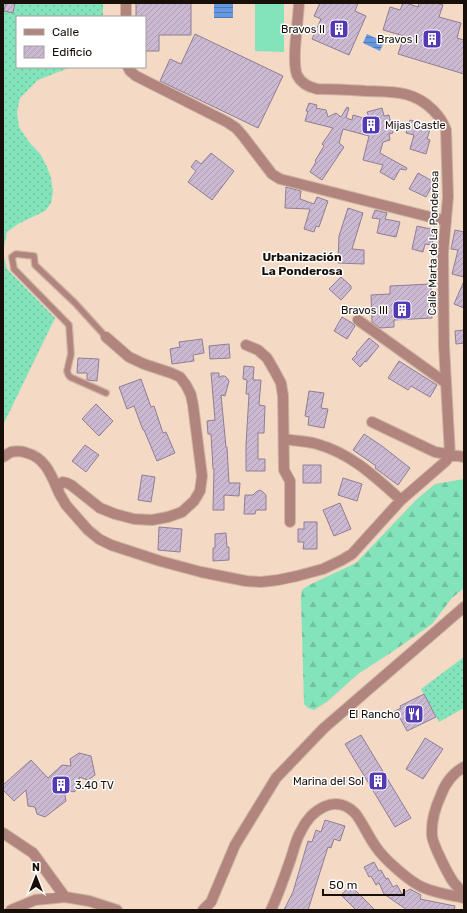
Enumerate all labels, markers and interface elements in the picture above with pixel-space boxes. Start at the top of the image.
legend [16,16,146,68]
building icon: Bravos II [328,18,350,40]
place label: Bravos II [281,23,325,36]
text: Calle [52,25,79,39]
building icon: Bravos I [421,28,443,50]
place label: Bravos I [377,33,418,46]
text: Edificio [52,45,92,59]
building icon: Mijas Castle [360,114,382,136]
place label: Mijas Castle [385,119,446,132]
street label: Calle Marta de La Ponderosa [426,171,441,315]
district label: Urbanización La Ponderosa [261,250,343,278]
building icon: Bravos III [391,299,413,321]
place label: Bravos III [341,304,388,317]
restaurant icon: El Rancho [403,703,425,725]
place label: El Rancho [349,708,400,721]
building icon: Marina del Sol [367,770,389,792]
building icon: 3.40 TV [50,774,72,796]
place label: Marina del Sol [293,775,364,788]
place label: 3.40 TV [75,779,114,792]
north arrow [16,857,56,897]
text: N [32,861,40,874]
scale bar [323,871,404,897]
text: 50 m [329,878,357,892]

